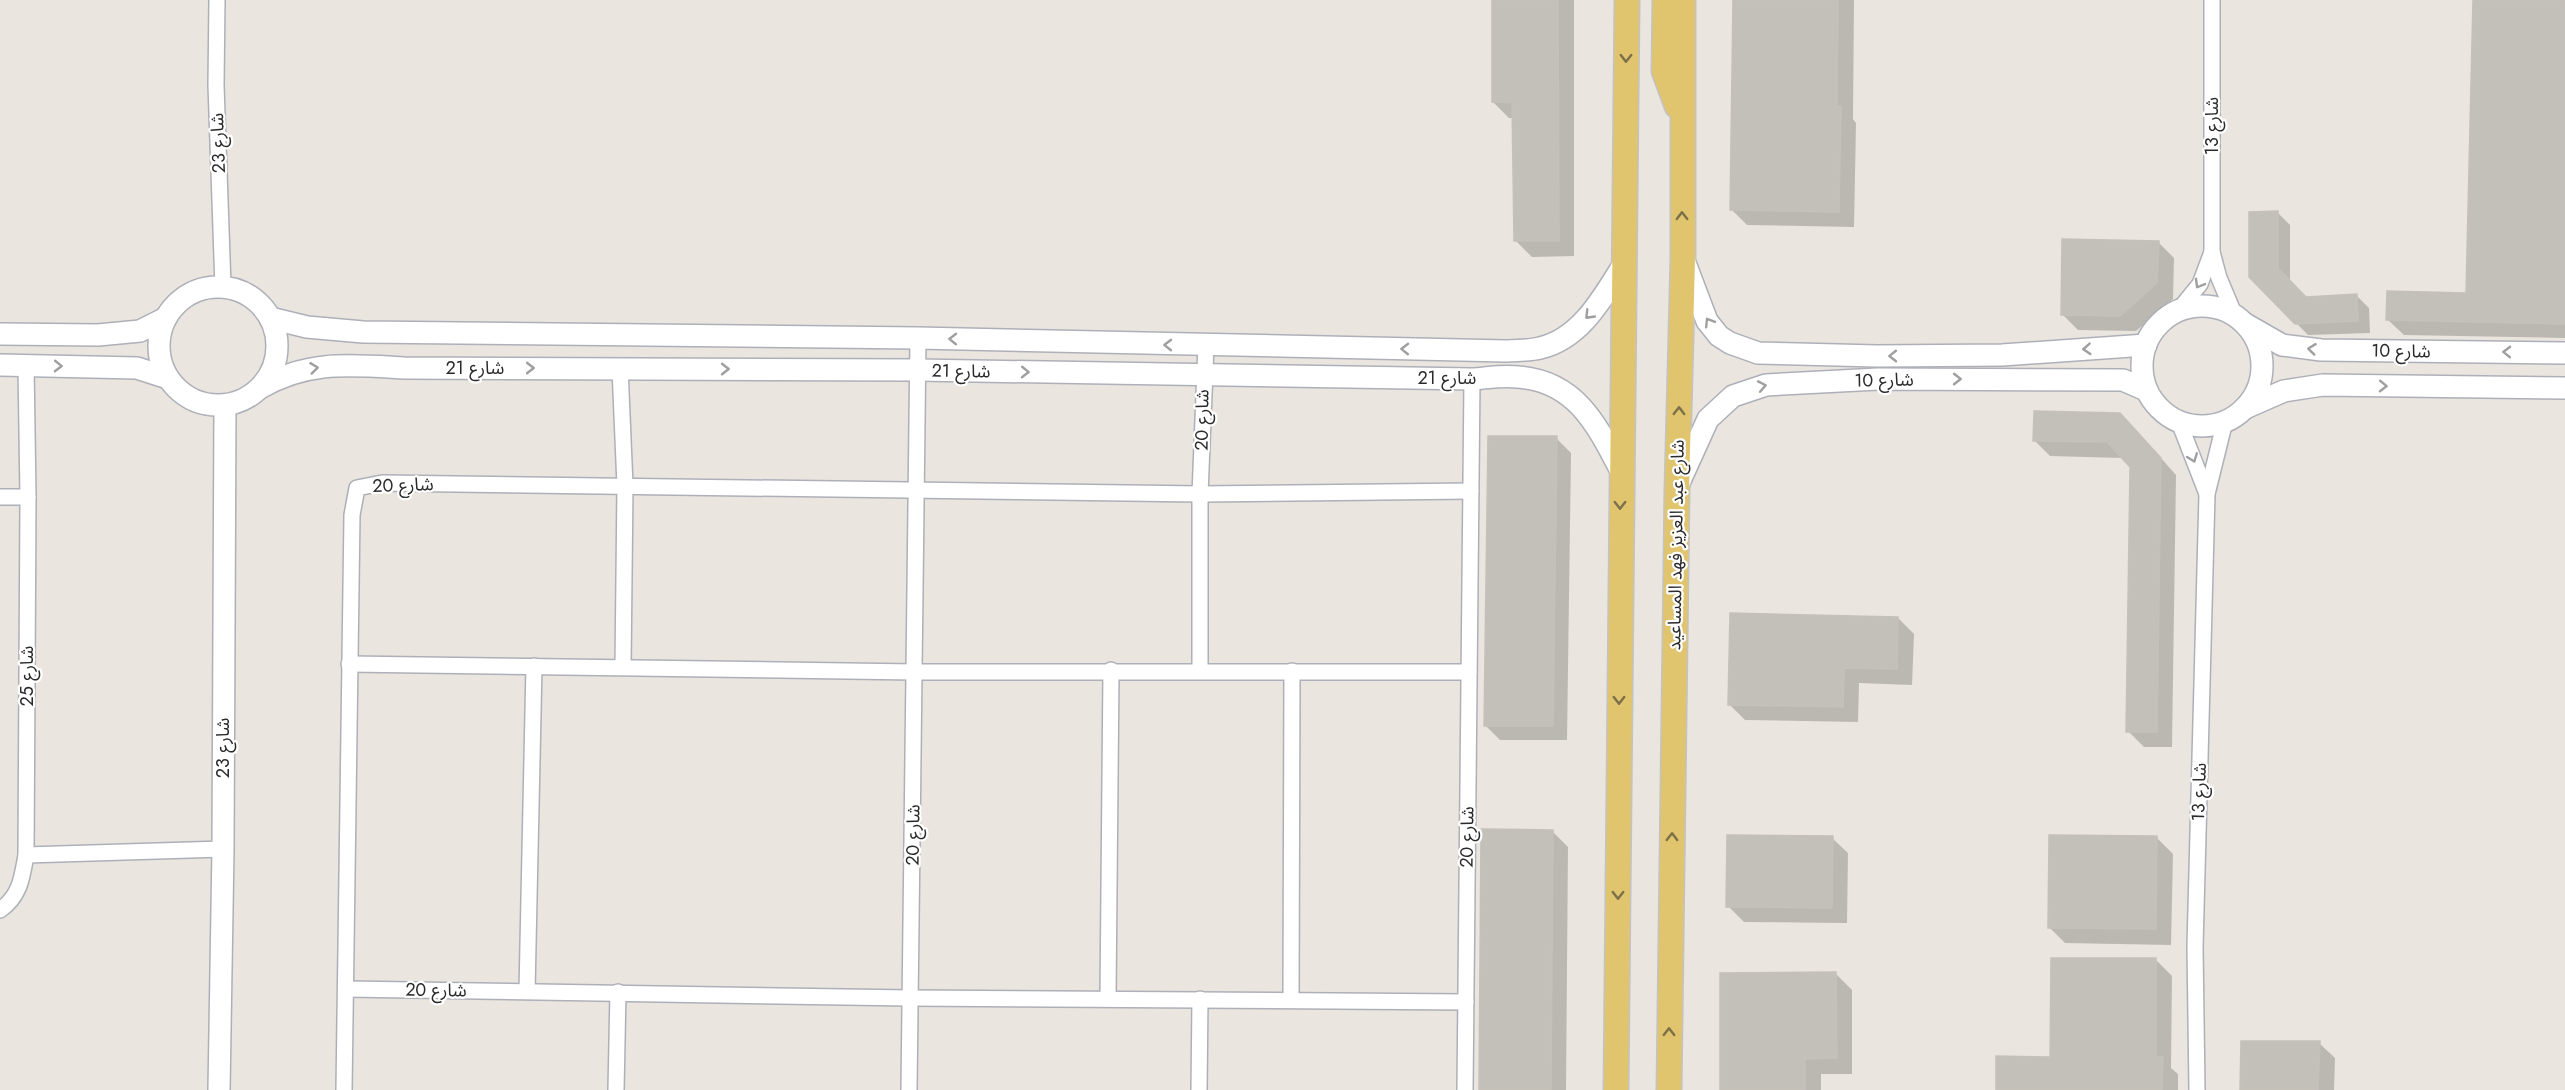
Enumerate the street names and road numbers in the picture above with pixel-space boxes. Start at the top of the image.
street label: شارع 13 [2199,97,2226,155]
street label: شارع 23 [204,112,233,174]
street label: شارع 10 [2371,337,2431,366]
street label: شارع 21 [446,355,504,382]
street label: شارع 21 [931,357,991,386]
street label: شارع 21 [1418,365,1476,392]
street label: شارع 10 [1854,366,1914,395]
street label: شارع 20 [1188,389,1217,451]
street label: شارع عبد العزيز فهد المساعيد [1661,439,1692,651]
street label: شارع 20 [372,471,434,500]
street label: شارع 25 [14,646,41,706]
street label: شارع 23 [210,718,237,778]
street label: شارع 13 [2185,762,2214,822]
street label: شارع 20 [899,804,928,866]
street label: شارع 20 [1453,806,1482,868]
street label: شارع 20 [405,976,467,1005]

